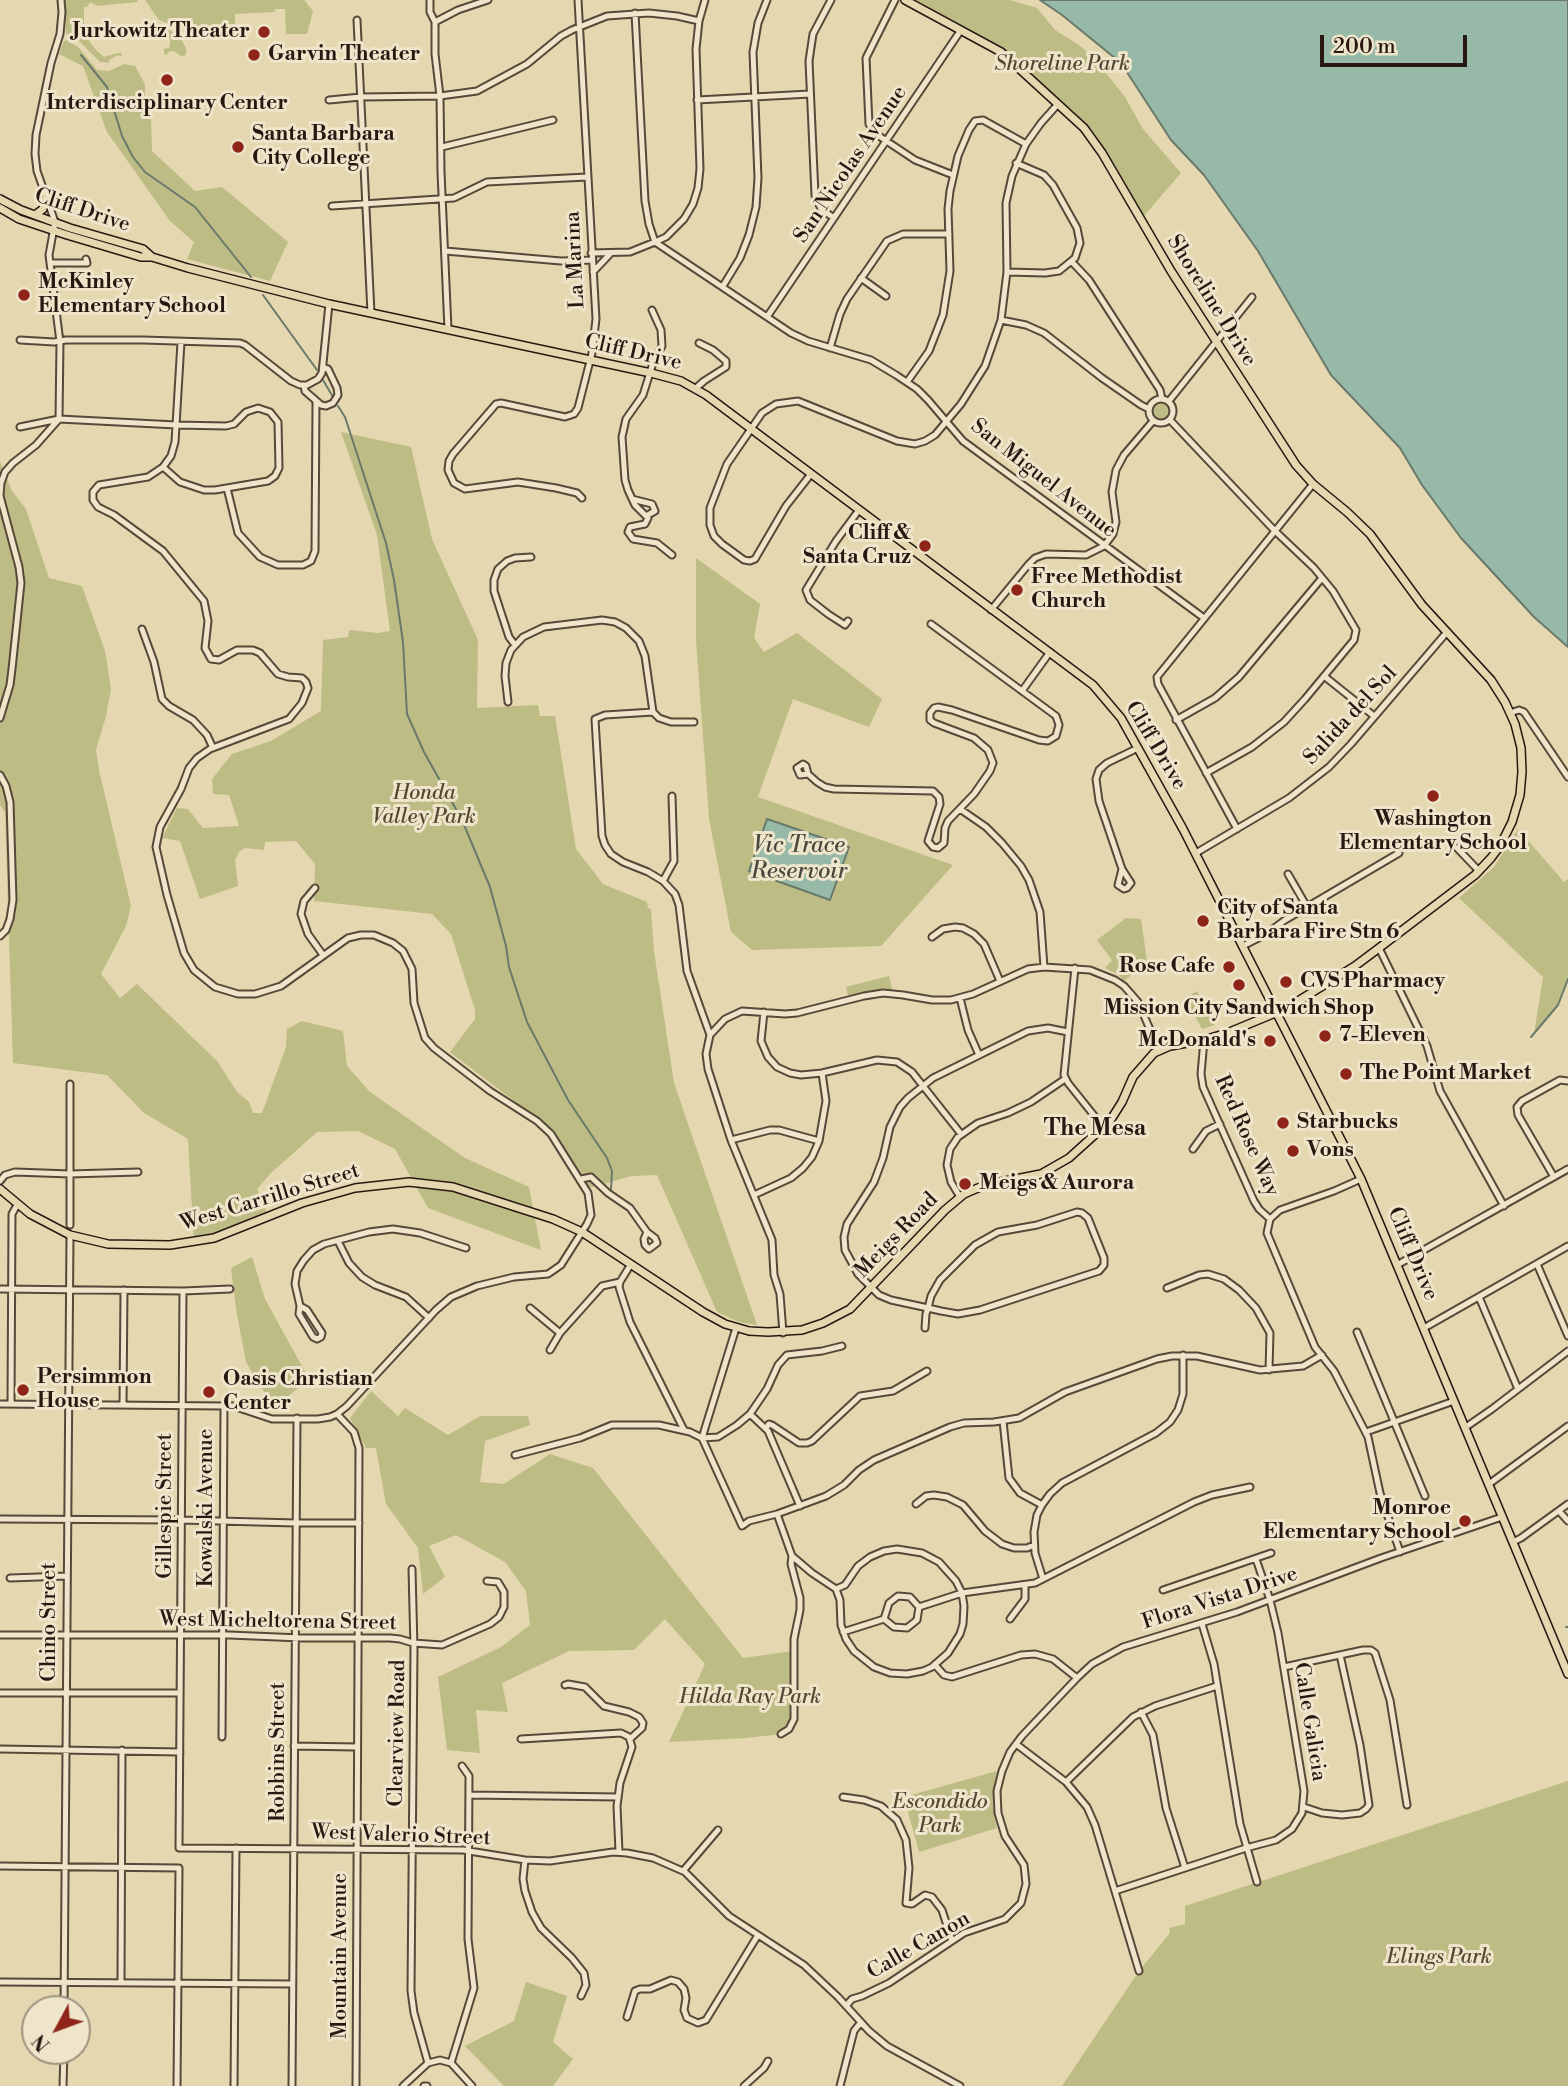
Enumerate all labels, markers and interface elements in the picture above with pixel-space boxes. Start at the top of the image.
place label: Jurkowitz Theater [72,19,250,45]
scale bar [1323,21,1470,65]
marker: Jurkowitz Theater [256,24,272,40]
text: 200 m [1333,34,1396,60]
place label: Garvin Theater [268,42,420,68]
marker: Garvin Theater [246,47,262,63]
park label: Shoreline Park [994,52,1130,78]
marker: Interdisciplinary Center [159,72,175,88]
street label: San Nicolas Avenue [789,82,913,248]
place label: Interdisciplinary Center [46,91,288,117]
place label: Santa Barbara City College [252,122,395,172]
marker: Santa Barbara City College [230,139,246,155]
street label: Cliff Drive [31,184,133,238]
street label: La Marina [561,211,591,309]
street label: Shoreline Drive [1161,231,1261,371]
place label: McKinley Elementary School [38,270,226,320]
marker: McKinley Elementary School [16,287,32,303]
street label: Cliff Drive [582,330,684,376]
street label: San Miguel Avenue [965,414,1121,544]
place label: Cliff & Santa Cruz [803,521,911,571]
marker: Cliff & Santa Cruz [917,538,933,554]
place label: Free Methodist Church [1031,565,1182,615]
marker: Free Methodist Church [1009,582,1025,598]
street label: Salida del Sol [1299,661,1403,771]
street label: Cliff Drive [1119,697,1191,795]
park label: Honda Valley Park [372,781,476,831]
marker: Washington Elementary School [1425,788,1441,804]
place label: Washington Elementary School [1339,807,1527,857]
water label: Vic Trace Reservoir [751,832,847,886]
place label: City of Santa Barbara Fire Stn 6 [1217,896,1399,946]
marker: City of Santa Barbara Fire Stn 6 [1195,913,1211,929]
place label: Rose Cafe [1119,954,1215,980]
marker: Rose Cafe [1221,959,1237,975]
place label: CVS Pharmacy [1300,969,1445,995]
marker: CVS Pharmacy [1278,974,1294,990]
marker: Mission City Sandwich Shop [1231,977,1247,993]
place label: Mission City Sandwich Shop [1104,996,1374,1022]
place label: 7-Eleven [1339,1023,1426,1049]
place label: McDonald's [1138,1028,1256,1054]
marker: 7-Eleven [1317,1028,1333,1044]
marker: McDonald's [1262,1033,1278,1049]
place label: The Point Market [1360,1061,1531,1087]
marker: The Point Market [1338,1066,1354,1082]
street label: Red Rose Way [1208,1072,1284,1200]
place label: Starbucks [1297,1110,1398,1136]
district label: The Mesa [1044,1115,1146,1143]
marker: Starbucks [1275,1115,1291,1131]
place label: Vons [1307,1138,1354,1164]
marker: Vons [1285,1143,1301,1159]
street label: West Carrillo Street [177,1159,363,1237]
place label: Meigs & Aurora [979,1171,1134,1197]
marker: Meigs & Aurora [957,1176,973,1192]
street label: Meigs Road [850,1188,944,1284]
street label: Cliff Drive [1381,1204,1443,1304]
place label: Persimmon House [37,1365,152,1415]
place label: Oasis Christian Center [223,1367,373,1417]
marker: Persimmon House [15,1382,31,1398]
marker: Oasis Christian Center [201,1384,217,1400]
street label: Kowalski Avenue [194,1429,220,1587]
street label: Gillespie Street [153,1433,179,1579]
place label: Monroe Elementary School [1263,1496,1451,1546]
marker: Monroe Elementary School [1457,1513,1473,1529]
street label: Chino Street [37,1562,63,1682]
street label: Flora Vista Drive [1139,1562,1301,1636]
street label: West Micheltorena Street [159,1607,397,1637]
street label: Clearview Road [384,1659,412,1807]
street label: Calle Galicia [1287,1661,1331,1783]
street label: Robbins Street [266,1682,292,1822]
park label: Hilda Ray Park [679,1685,821,1711]
park label: Escondido Park [892,1790,988,1840]
street label: West Valerio Street [311,1820,491,1852]
street label: Mountain Avenue [328,1873,354,2039]
street label: Calle Canon [863,1907,975,1985]
park label: Elings Park [1386,1945,1492,1971]
north arrow [21,1995,91,2065]
text: N [28,2029,56,2056]

